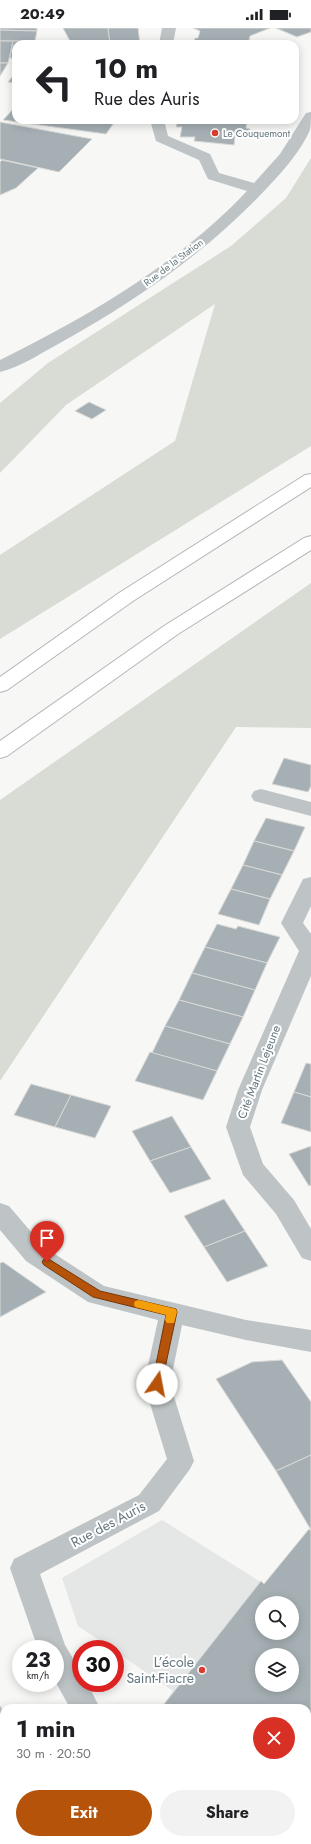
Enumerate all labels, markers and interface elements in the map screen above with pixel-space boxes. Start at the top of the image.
text: 20:49 [20,3,65,25]
text: 10 m [94,48,158,89]
icon: left [28,56,80,108]
text: Rue des Auris [94,86,199,112]
place label: Le Couquemont [223,126,291,141]
marker: Le Couquemont [210,128,220,138]
street label: Rue de la Station [140,235,206,290]
street label: Cité Martin Lejeune [233,1023,285,1121]
pin [30,1221,64,1262]
icon: arrive [36,1227,58,1249]
position arrow [136,1363,178,1405]
street label: Rue des Auris [67,1496,149,1552]
map controls [255,1596,299,1692]
button: search [255,1596,299,1640]
speed limit sign: 30 [72,1640,124,1692]
text: 23 [25,1646,51,1675]
button: layers [255,1648,299,1692]
place label: L’école Saint-Fiacre [126,1652,194,1688]
marker: L’école Saint-Fiacre [197,1665,207,1675]
text: km/h [27,1668,49,1683]
text: 1 min [16,1711,76,1746]
button: close [253,1717,295,1759]
text: 30 m · 20:50 [16,1744,91,1763]
button: Exit [16,1790,152,1836]
button: Share [160,1790,295,1836]

